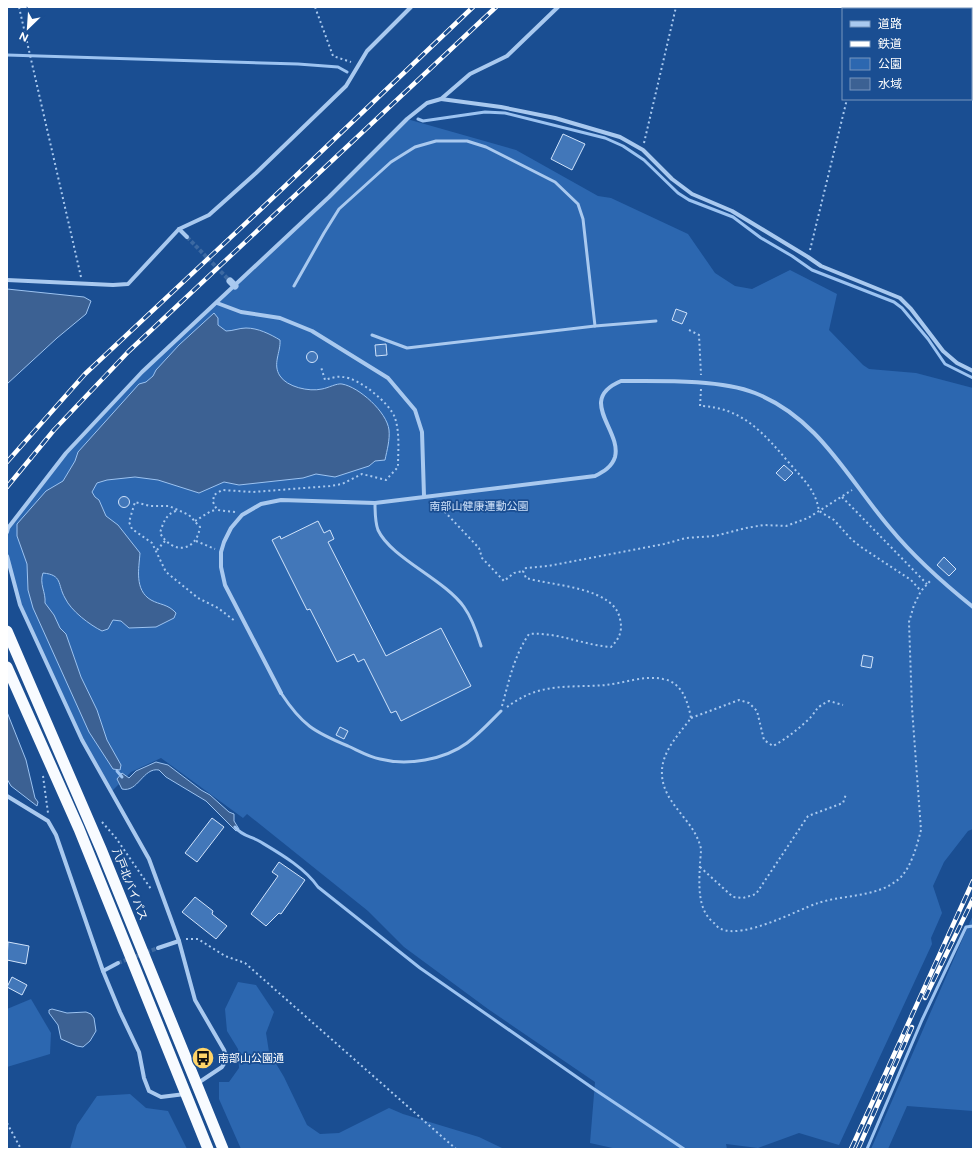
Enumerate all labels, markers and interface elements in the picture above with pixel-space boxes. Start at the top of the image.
north arrow [8,8,48,48]
legend [842,8,972,100]
text: 道路 [878,17,902,31]
text: N [17,29,31,44]
text: 鉄道 [878,37,902,51]
text: 公園 [878,57,902,71]
text: 水域 [878,77,902,91]
park label: 南部山健康運動公園 [430,500,529,513]
street label: 八戸北バイパス [109,846,150,922]
bus stop icon: 南部山公園通 [190,1045,216,1071]
place label: 南部山公園通 [218,1052,284,1065]

